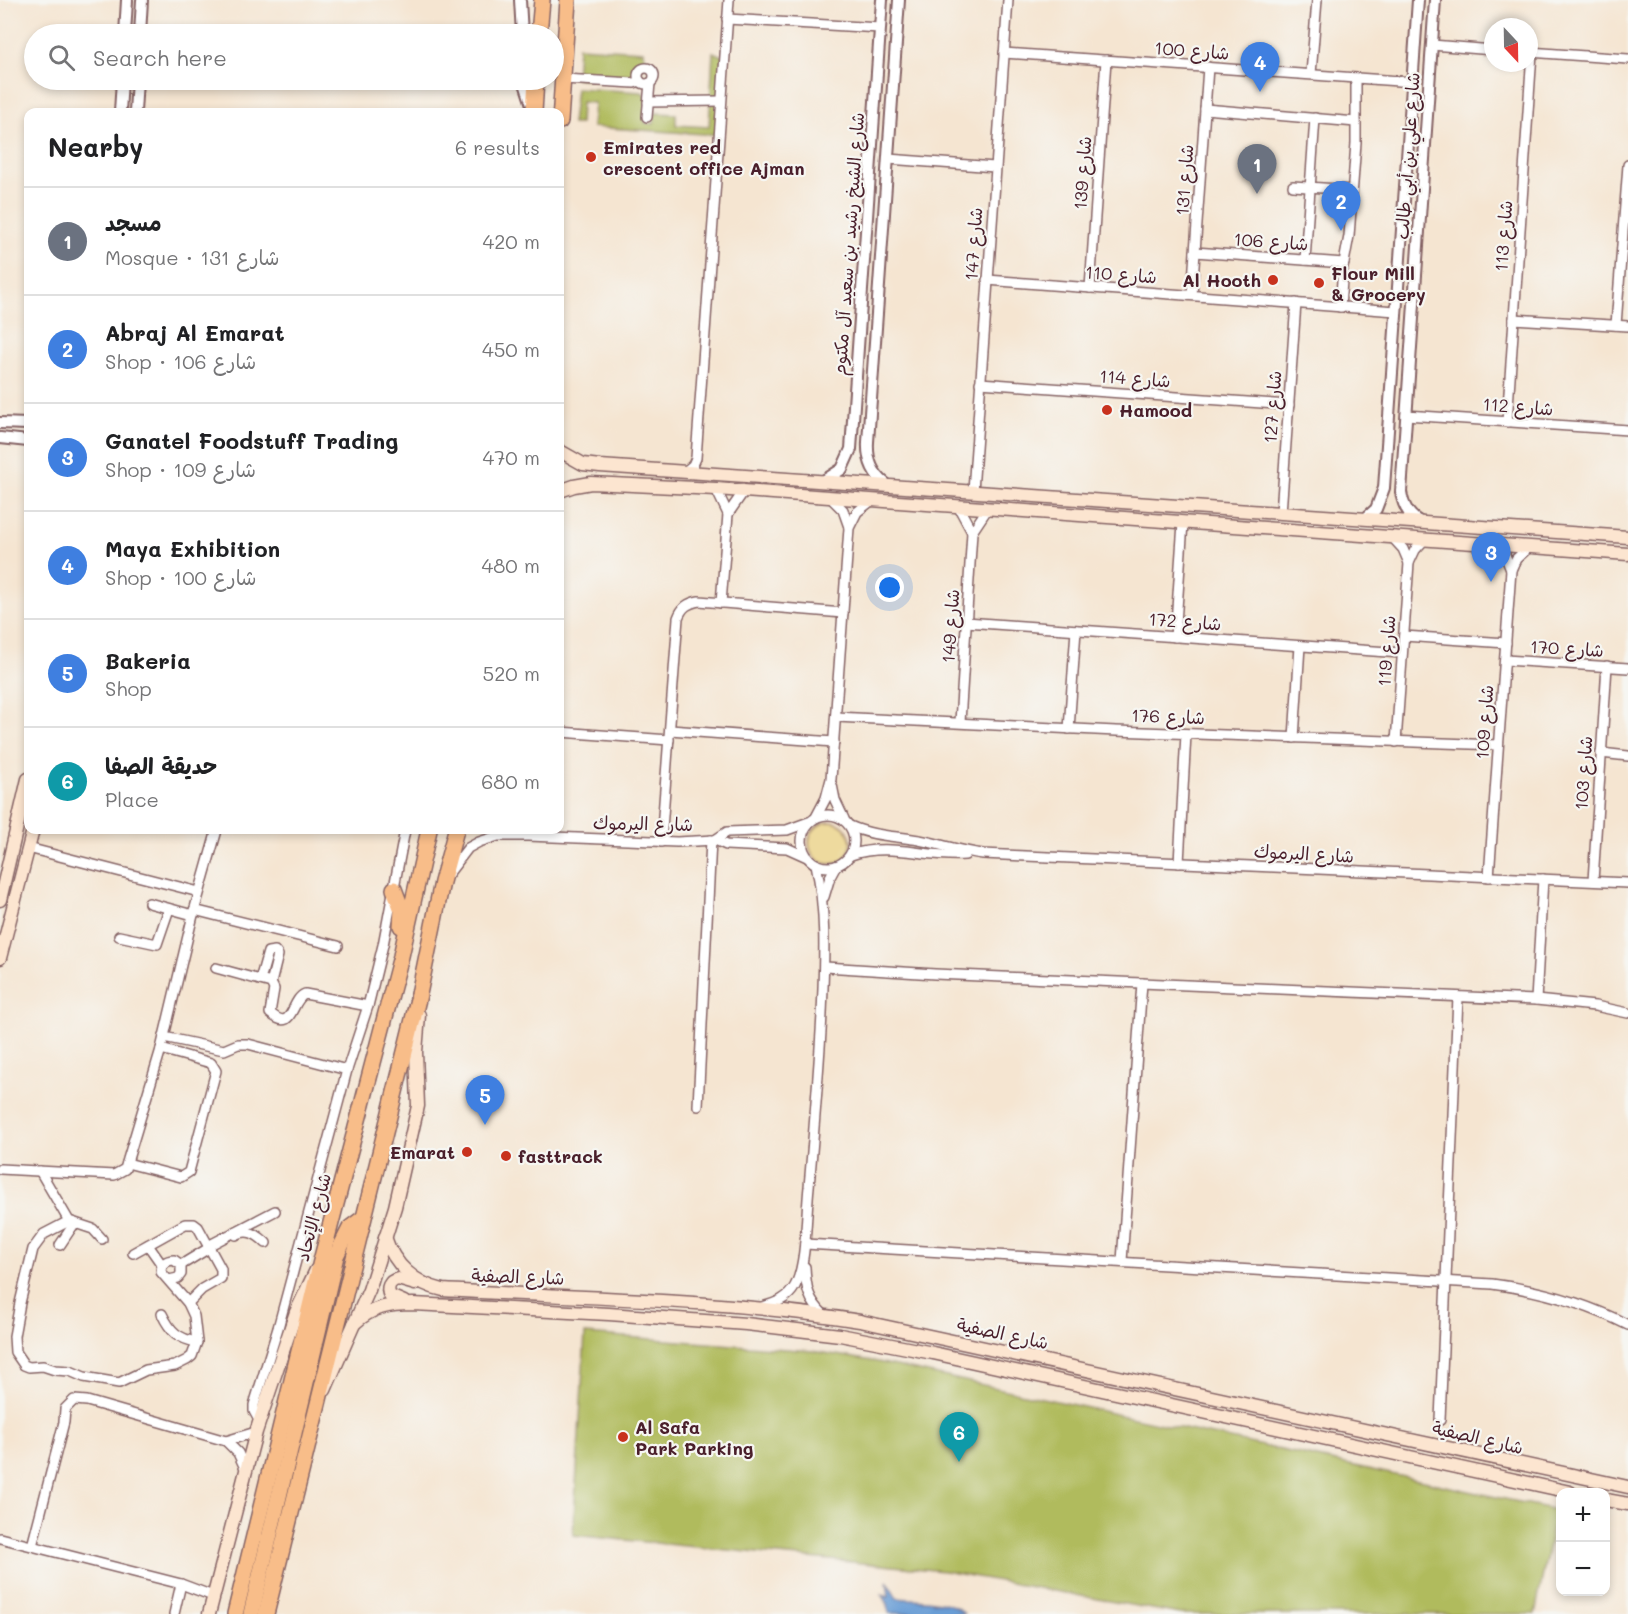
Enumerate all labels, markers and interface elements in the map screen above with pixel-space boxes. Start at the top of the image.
north arrow [1484,18,1538,72]
search box [24,24,564,90]
street label: شارع 100 [1154,35,1230,66]
icon: search [45,41,78,74]
pin: 4 [1240,42,1280,92]
text: Search here [93,43,227,72]
street label: شارع علي بن أبي طالب [1389,72,1430,241]
street label: شارع الشيخ رشيد بن سعيد آل مكتوم [827,111,872,377]
text: Nearby [48,130,143,164]
text: 6 results [455,134,540,160]
place label: Emirates red crescent office Ajman [603,135,805,180]
street label: شارع 139 [1067,135,1098,211]
street label: شارع 131 [1170,144,1199,216]
pin: 1 [1238,144,1276,194]
marker: Emirates red crescent office Ajman [584,150,598,164]
pin: 2 [1322,182,1360,231]
street label: شارع 113 [1489,200,1518,272]
street label: شارع 147 [958,207,989,281]
text: مسجد [105,208,161,237]
street label: شارع 106 [1233,226,1309,257]
text: 1 [63,228,72,254]
text: 420 m [482,228,540,254]
text: Mosque · شارع 131 [105,244,279,270]
street label: شارع 110 [1084,260,1158,289]
place label: Flour Mill & Grocery [1331,261,1426,306]
place label: Al Hooth [1182,268,1261,292]
marker: Al Hooth [1266,273,1280,287]
marker: Flour Mill & Grocery [1312,276,1326,290]
text: Abraj Al Emarat [105,318,284,347]
text: 2 [62,336,73,362]
text: 450 m [482,336,540,362]
text: Shop · شارع 106 [105,348,256,374]
street label: شارع 114 [1098,364,1171,393]
street label: شارع 127 [1257,370,1288,444]
street label: شارع 112 [1482,392,1554,421]
place label: Hamood [1119,398,1192,422]
marker: Hamood [1100,403,1114,417]
text: Ganatel Foodstuff Trading [105,426,398,455]
text: 3 [62,444,74,470]
text: 470 m [482,444,540,470]
text: Shop · شارع 109 [105,456,256,482]
pin: 3 [1472,532,1510,582]
text: Maya Exhibition [105,534,280,563]
text: 4 [61,552,74,578]
text: 480 m [481,552,540,578]
text: Shop · شارع 100 [105,564,257,590]
your location [875,573,904,602]
street label: شارع 149 [935,588,966,664]
street label: شارع 172 [1148,606,1222,637]
street label: شارع 119 [1372,615,1401,688]
street label: شارع 170 [1529,634,1605,663]
text: Bakeria [105,646,191,675]
text: 5 [62,660,73,686]
text: 520 m [483,660,540,686]
text: Shop [105,675,152,701]
street label: شارع 109 [1469,684,1500,760]
street label: شارع 176 [1131,703,1205,730]
street label: شارع 103 [1568,735,1599,811]
text: حديقة الصفا [105,751,217,780]
text: 6 [61,768,74,794]
text: 680 m [481,768,540,794]
text: Place [105,786,159,812]
street label: شارع اليرموك [593,810,693,837]
street label: شارع اليرموك [1253,838,1355,869]
pin: 5 [466,1076,504,1125]
place label: Emarat [390,1140,455,1164]
place label: fasttrack [518,1144,603,1168]
marker: Emarat [460,1145,474,1159]
marker: fasttrack [499,1149,513,1163]
street label: شارع الإتحاد [290,1170,337,1264]
street label: شارع الصفية [471,1262,565,1291]
street label: شارع الصفية [955,1312,1051,1355]
pin: 6 [940,1412,978,1462]
place label: Al Safa Park Parking [635,1415,754,1460]
street label: شارع الصفية [1430,1415,1526,1460]
marker: Al Safa Park Parking [616,1430,630,1444]
map controls [1556,1488,1610,1596]
button: + [1556,1488,1610,1542]
button: − [1556,1542,1610,1596]

